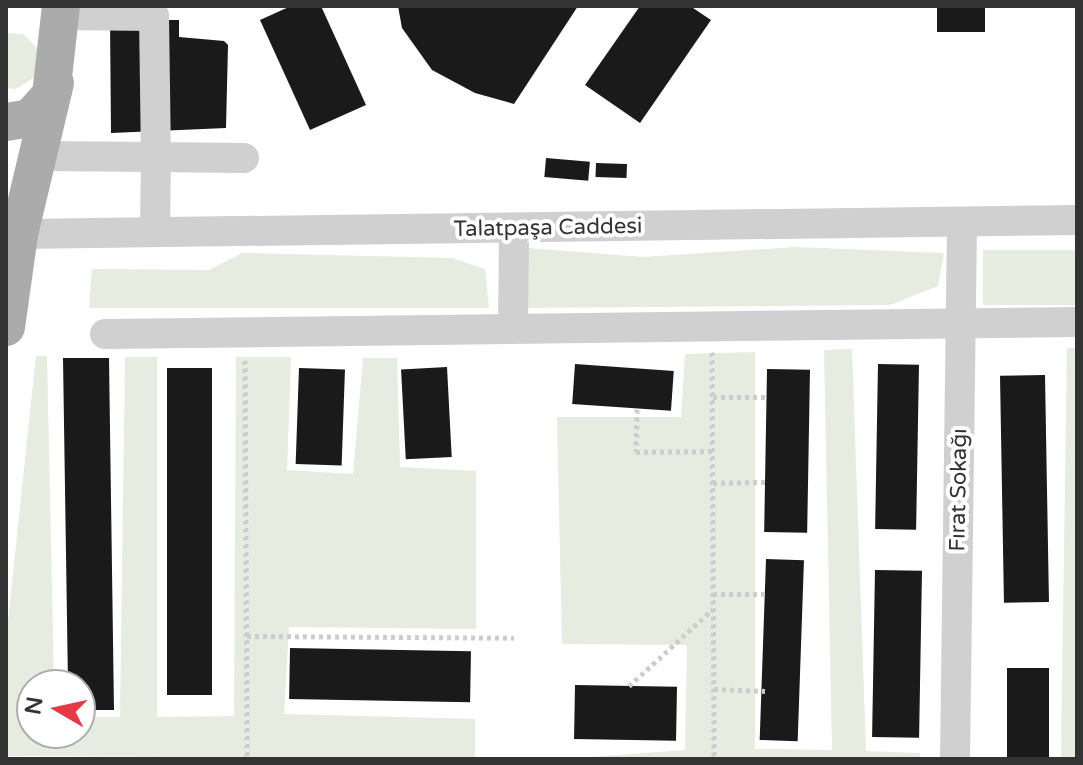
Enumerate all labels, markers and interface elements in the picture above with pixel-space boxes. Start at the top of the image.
street label: Talatpaşa Caddesi [453,213,643,243]
street label: Fırat Sokağı [945,428,973,552]
north arrow [16,669,96,749]
text: N [20,695,48,716]

